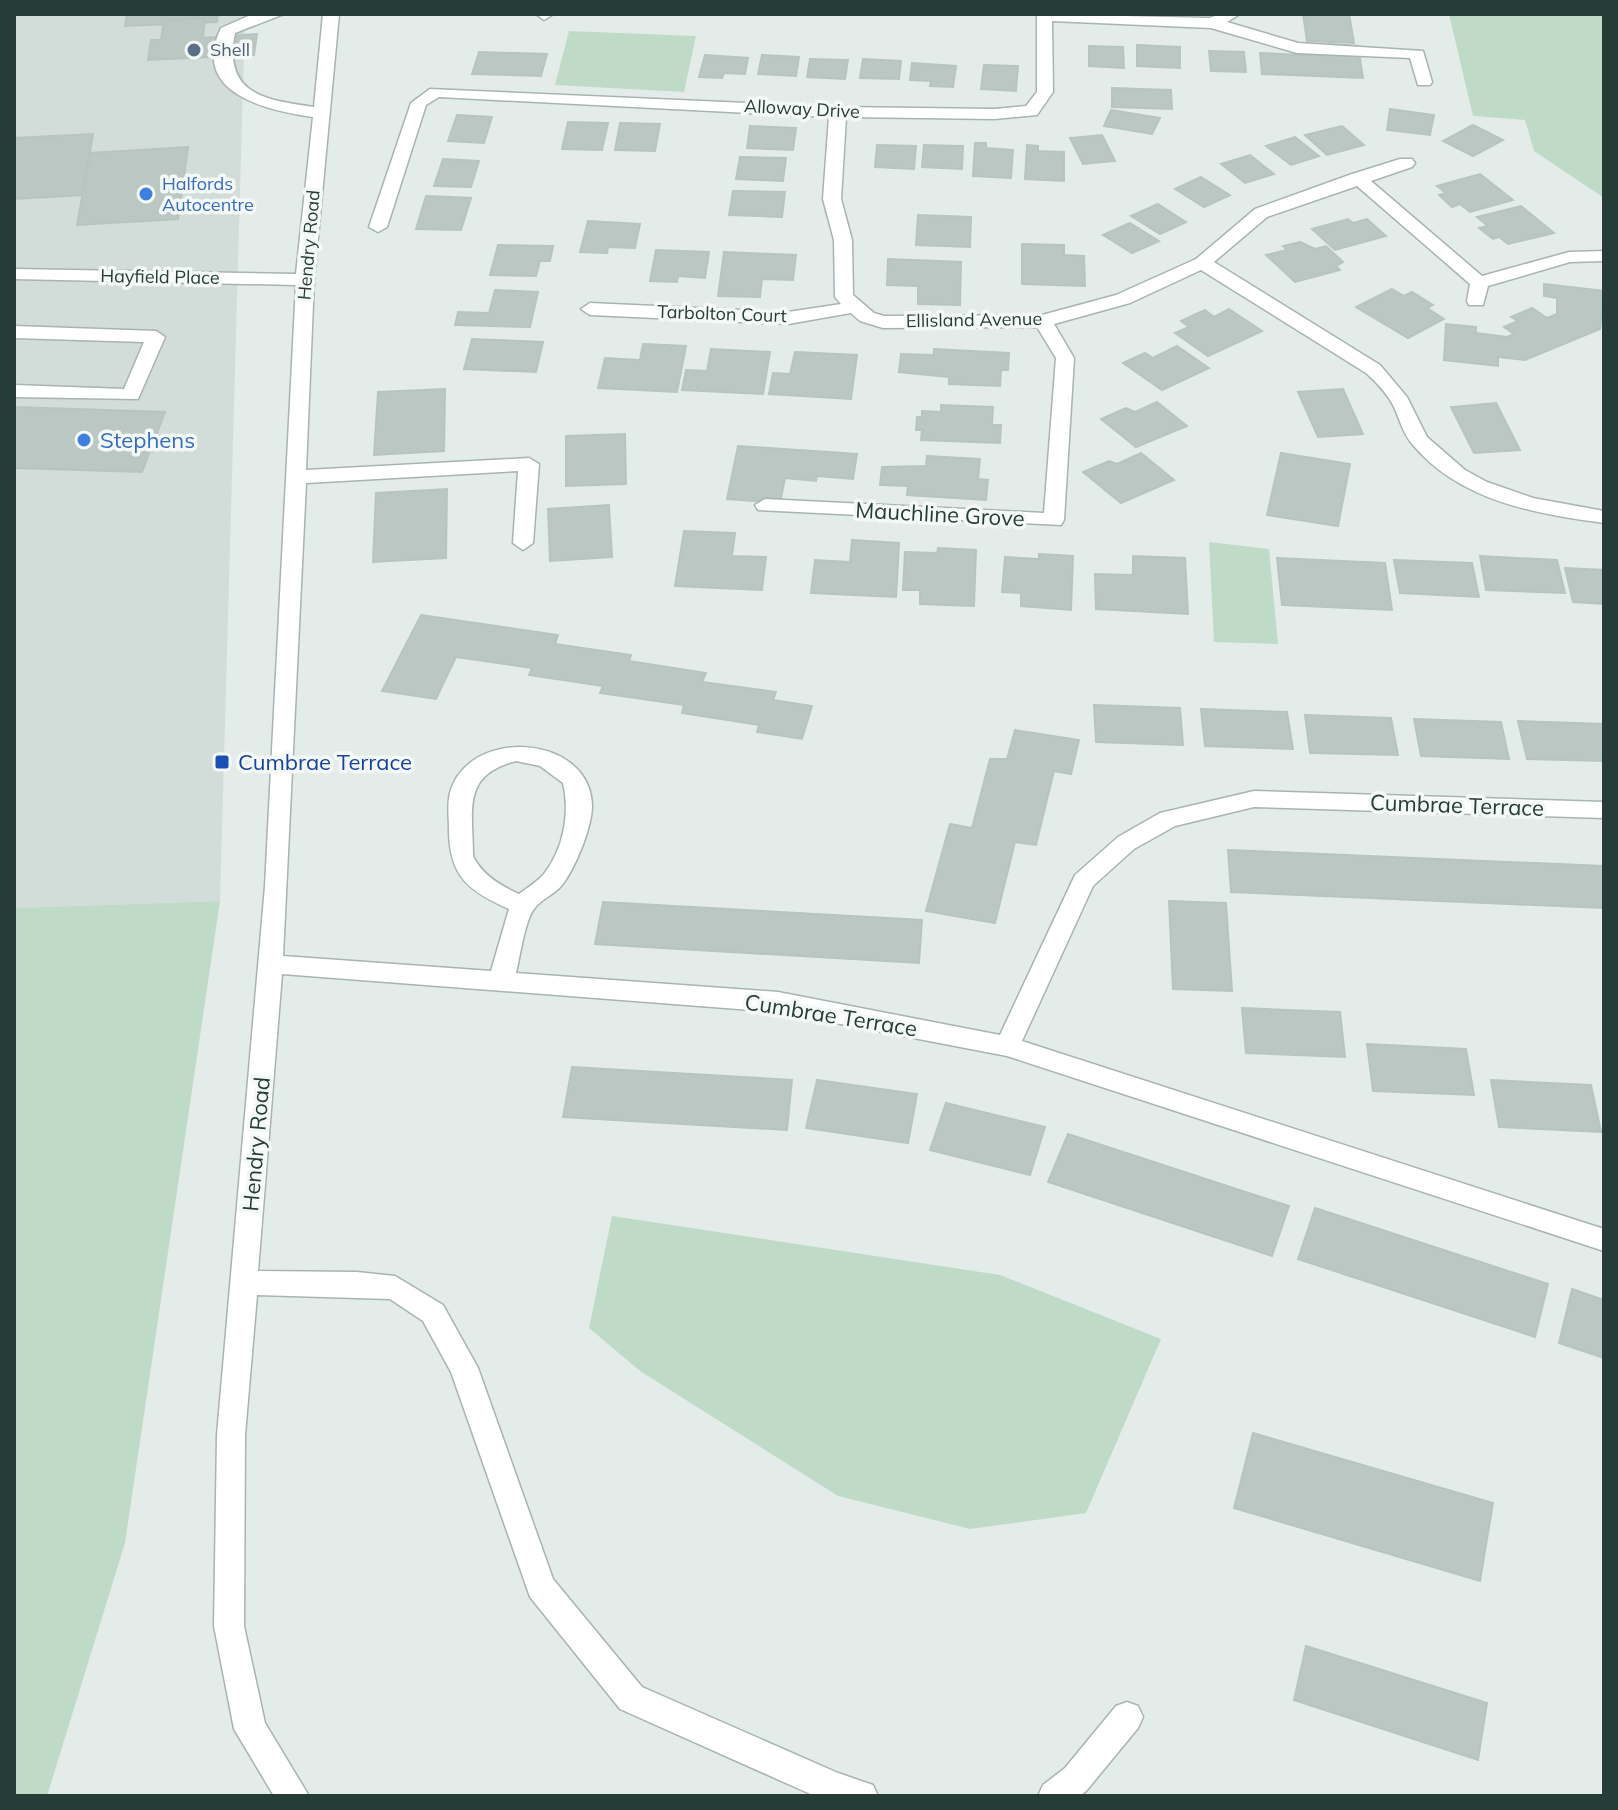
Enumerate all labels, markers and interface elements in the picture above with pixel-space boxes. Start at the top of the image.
place label: Shell [210,38,250,61]
marker: Shell [185,41,203,59]
street label: Alloway Drive [744,94,860,123]
place label: Halfords Autocentre [162,172,254,216]
marker: Halfords Autocentre [137,185,155,203]
street label: Hendry Road [292,189,325,301]
street label: Hayfield Place [100,264,220,289]
street label: Tarbolton Court [657,300,787,327]
street label: Ellisland Avenue [906,307,1042,332]
place label: Stephens [100,426,195,454]
marker: Stephens [75,431,93,449]
street label: Mauchline Grove [855,496,1025,532]
place label: Cumbrae Terrace [238,748,412,776]
marker: Cumbrae Terrace [213,753,231,771]
street label: Cumbrae Terrace [1370,788,1544,822]
street label: Cumbrae Terrace [743,988,919,1042]
street label: Hendry Road [236,1076,276,1212]

